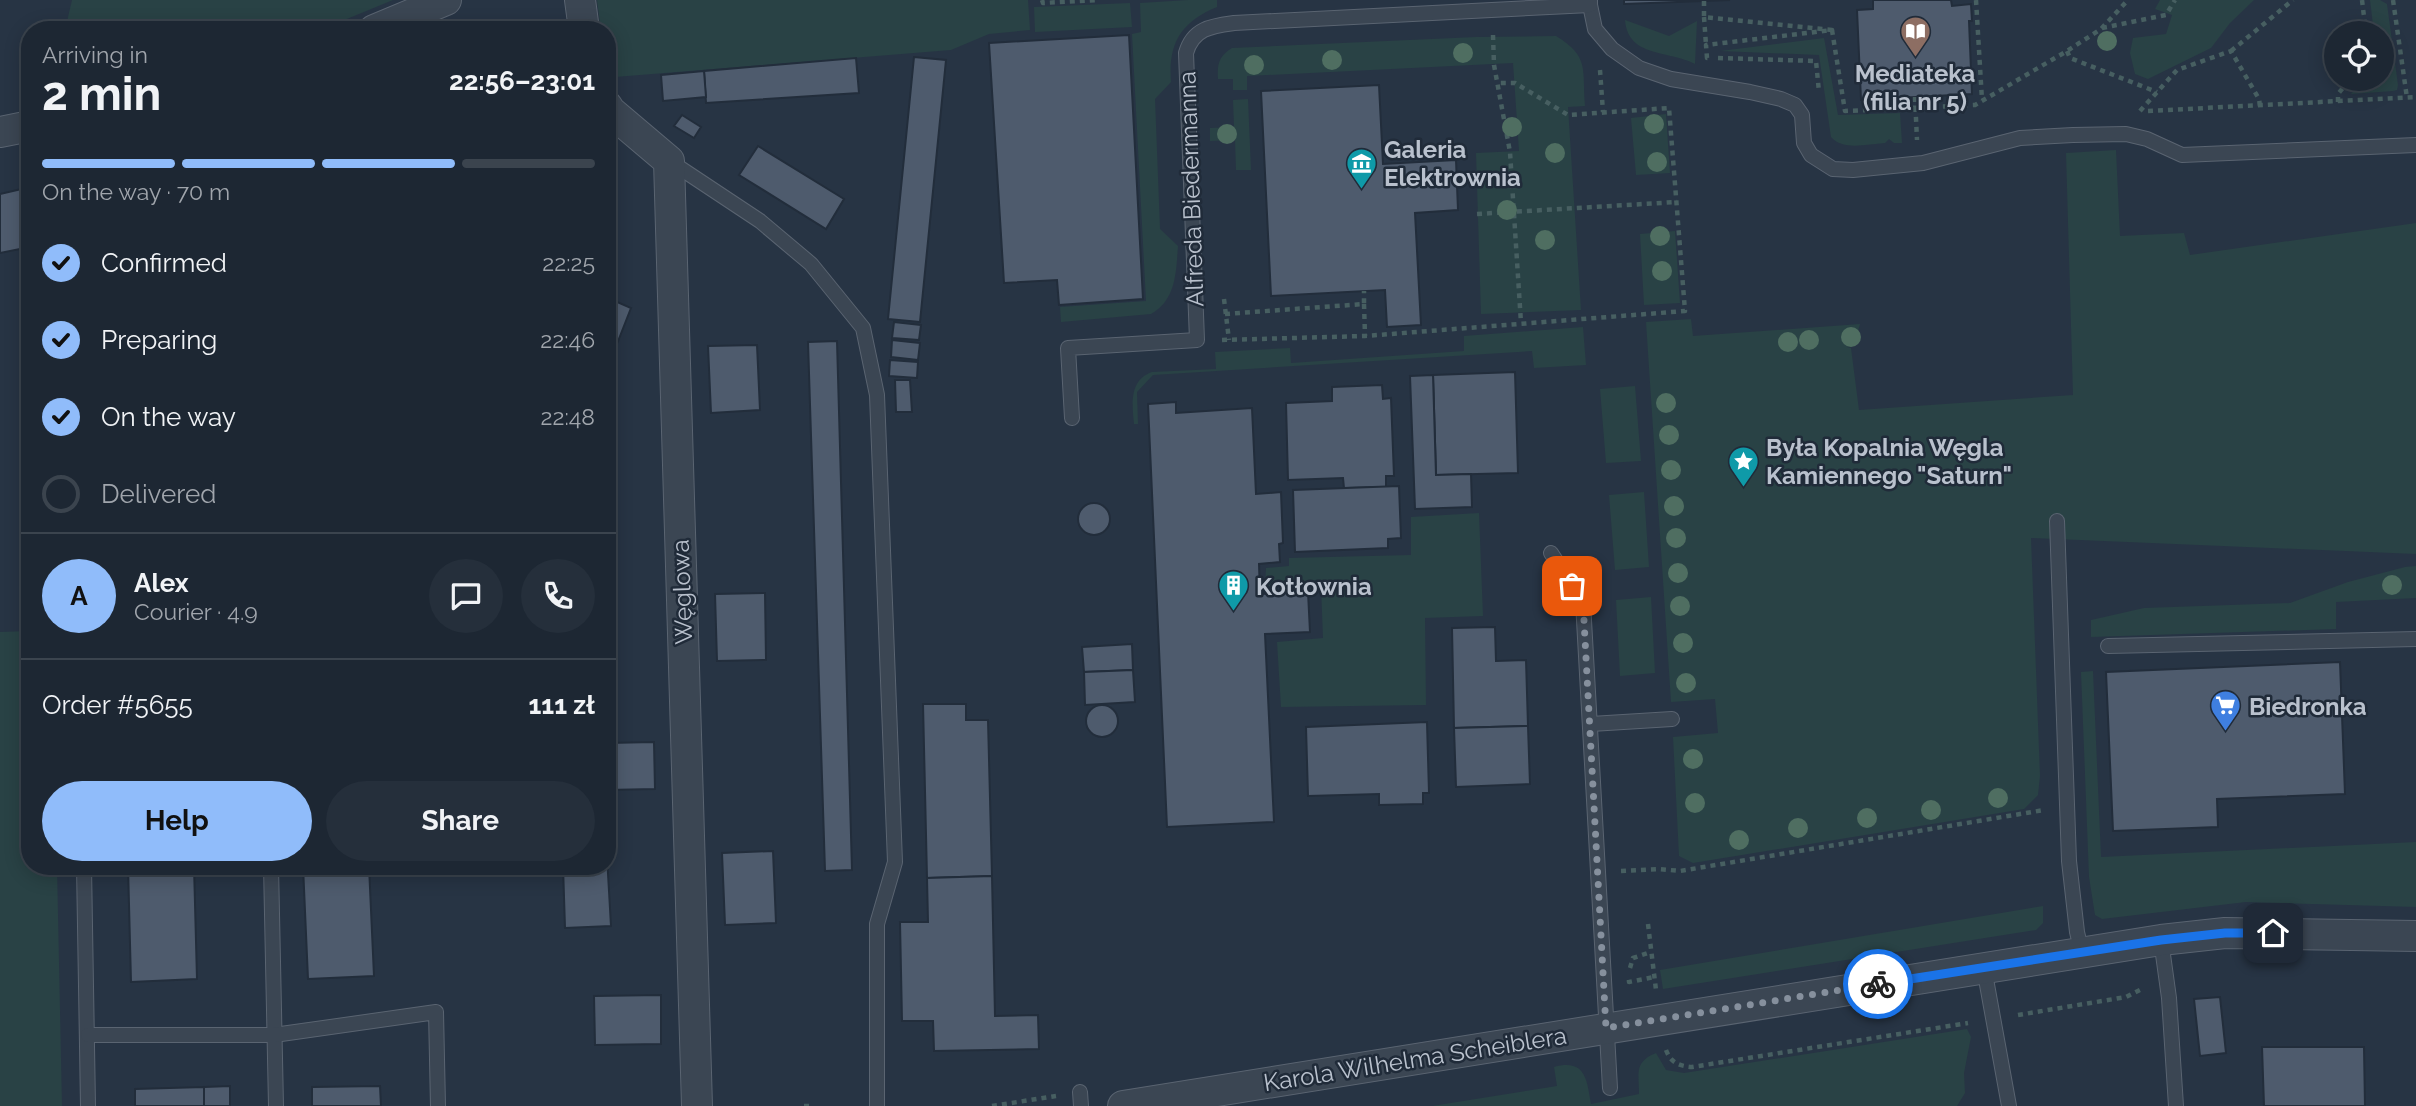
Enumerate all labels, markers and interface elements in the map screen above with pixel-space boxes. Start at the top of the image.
library icon: Mediateka (filia nr 5) [1898,14,1932,58]
map controls [2324,21,2394,91]
button: locate [2324,21,2394,91]
text: Arriving in [42,41,148,68]
place label: Mediateka (filia nr 5) [1855,59,1976,116]
text: 22:56–23:01 [449,66,595,96]
text: 2 min [42,67,161,121]
street label: Alfreda Biedermanna [1172,71,1210,307]
place label: Galeria Elektrownia [1384,135,1521,192]
museum icon: Galeria Elektrownia [1344,146,1378,190]
text: On the way · 70 m [42,178,230,205]
icon: check [42,244,80,282]
text: Confirmed [101,248,227,278]
text: 22:25 [542,249,595,276]
icon: check [42,321,80,359]
text: Preparing [101,325,217,355]
text: 22:46 [540,326,595,353]
icon: check [42,398,80,436]
text: On the way [101,402,236,432]
text: 22:48 [541,403,595,430]
place label: Była Kopalnia Węgla Kamiennego "Saturn" [1766,433,2012,490]
place icon: Była Kopalnia Węgla Kamiennego "Saturn" [1726,444,1760,488]
text: Delivered [101,479,216,509]
street label: Węglowa [666,539,698,645]
pin [1542,556,1602,616]
button: chat [429,559,503,633]
button: phone [521,559,595,633]
icon: bag [1553,567,1591,605]
text: Alex [134,568,189,598]
building icon: Kotłownia [1216,569,1250,613]
place label: Kotłownia [1256,572,1372,601]
text: A [70,581,88,611]
text: Courier · 4.9 [134,598,258,625]
supermarket icon: Biedronka [2209,689,2243,733]
text: Order #5655 [42,690,193,720]
text: 111 zł [528,690,595,720]
place label: Biedronka [2249,692,2367,721]
button: Help [42,781,312,861]
button: Share [326,781,595,861]
pin [2243,903,2303,963]
icon: home [2254,914,2292,952]
courier [1843,949,1913,1019]
icon: bike [1859,965,1897,1003]
street label: Karola Wilhelma Scheiblera [1261,1021,1569,1097]

